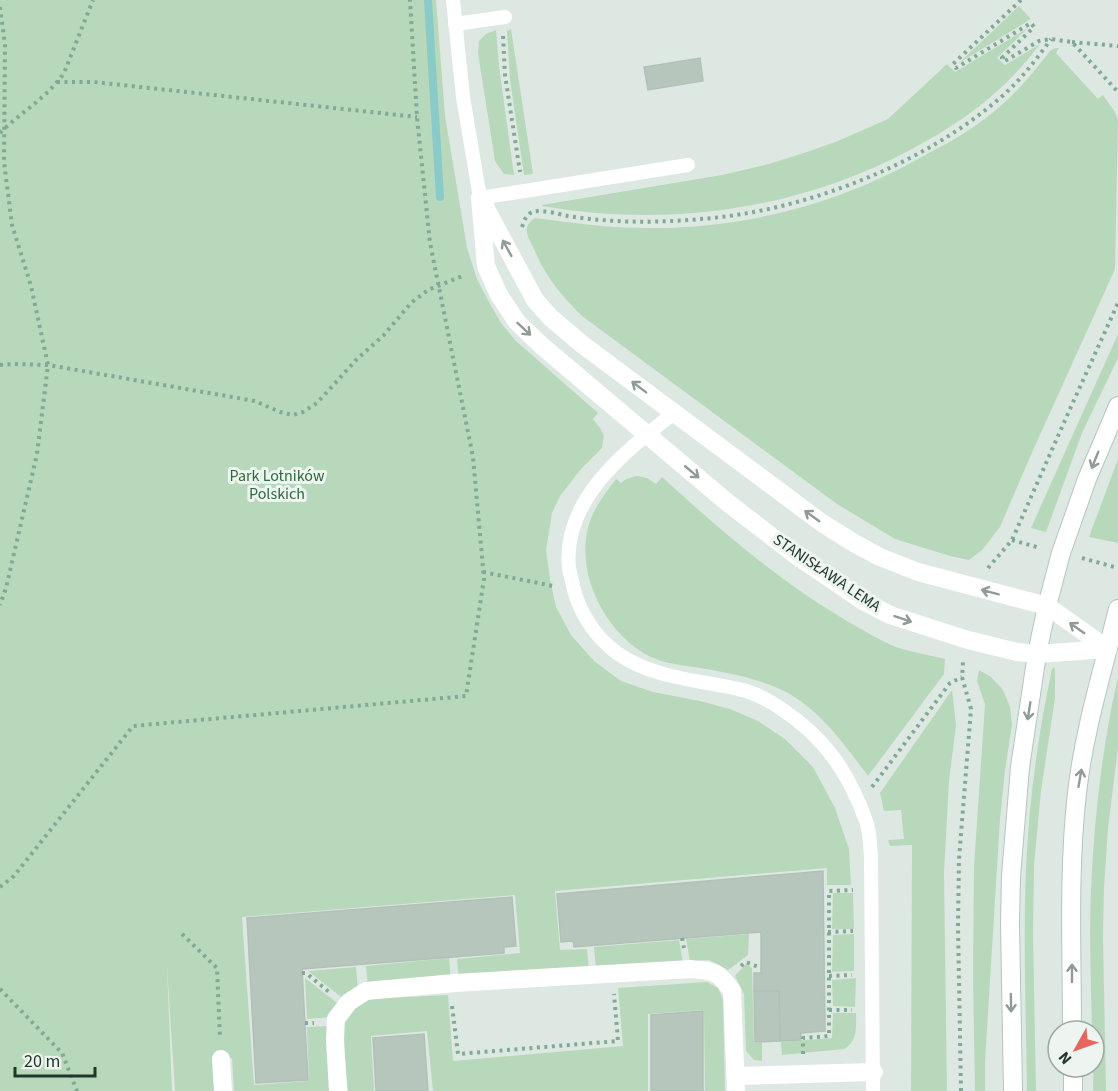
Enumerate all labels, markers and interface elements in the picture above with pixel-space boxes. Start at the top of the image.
one-way arrow [501,240,513,257]
one-way arrow [517,322,532,336]
one-way arrow [631,381,647,394]
one-way arrow [1089,450,1100,468]
park label: Park Lotników Polskich [230,465,325,505]
one-way arrow [684,466,700,479]
one-way arrow [805,510,821,522]
street label: STANISŁAWA LEMA [769,529,885,617]
one-way arrow [981,586,1000,597]
one-way arrow [893,614,912,625]
one-way arrow [1070,622,1086,634]
one-way arrow [1023,701,1034,721]
one-way arrow [1074,769,1085,788]
one-way arrow [1066,963,1078,983]
one-way arrow [1005,992,1017,1012]
north arrow [1046,1019,1106,1079]
scale bar [15,1040,94,1078]
text: N [1053,1047,1077,1069]
text: 20 m [24,1049,60,1074]

